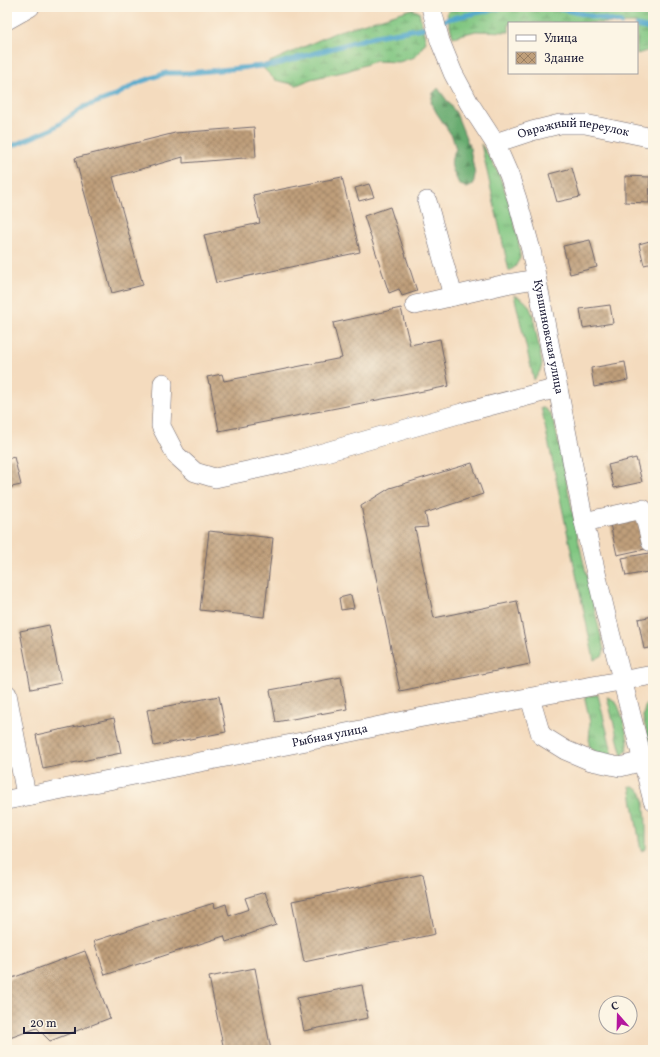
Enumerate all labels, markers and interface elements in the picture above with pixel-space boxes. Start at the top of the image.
legend [508,22,638,74]
text: Улица [544,31,577,47]
text: Здание [544,51,584,67]
street label: Овражный переулок [516,116,631,143]
street label: Кувшиновская улица [529,278,567,396]
street label: Рыбная улица [291,721,369,752]
north arrow [598,995,638,1035]
text: С [609,999,621,1015]
scale bar [24,1009,75,1035]
text: 20 m [30,1016,57,1032]

